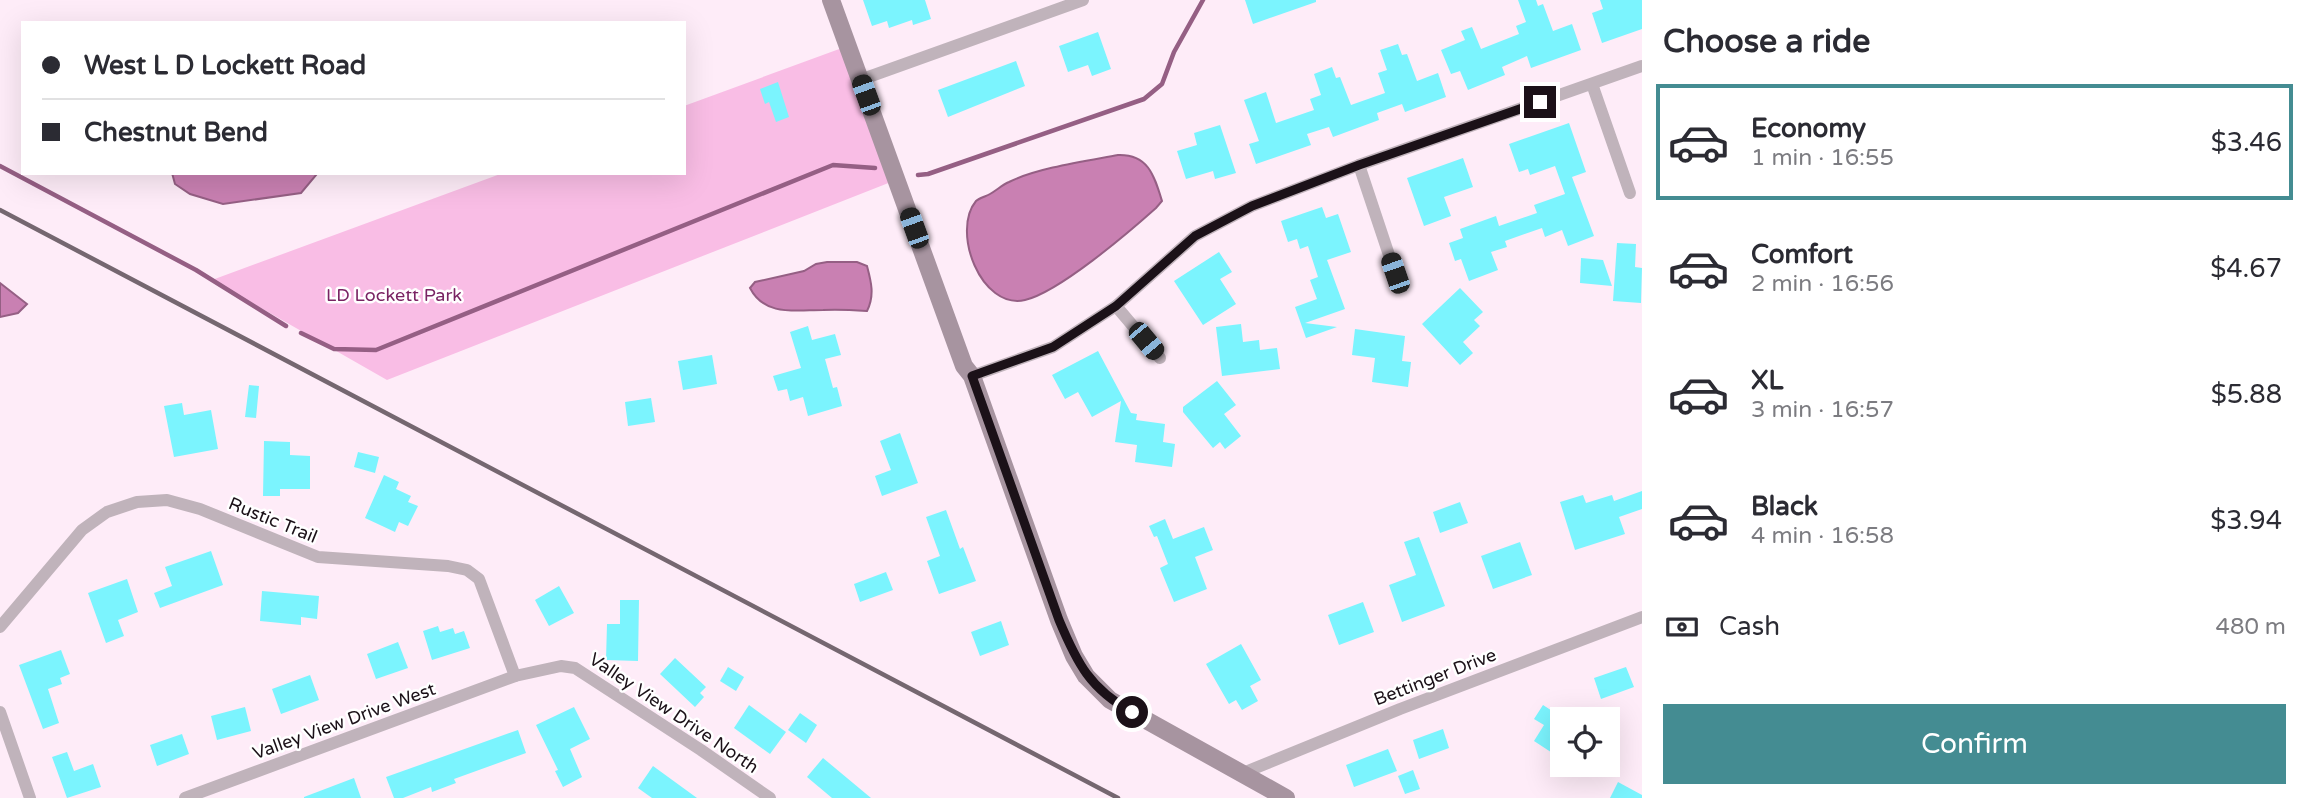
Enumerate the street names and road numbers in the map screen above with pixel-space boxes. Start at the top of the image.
street label: Rustic Trail [225,492,321,548]
street label: Bettinger Drive [1371,644,1499,710]
street label: Valley View Drive North [585,648,763,778]
street label: Valley View Drive West [250,678,439,764]

